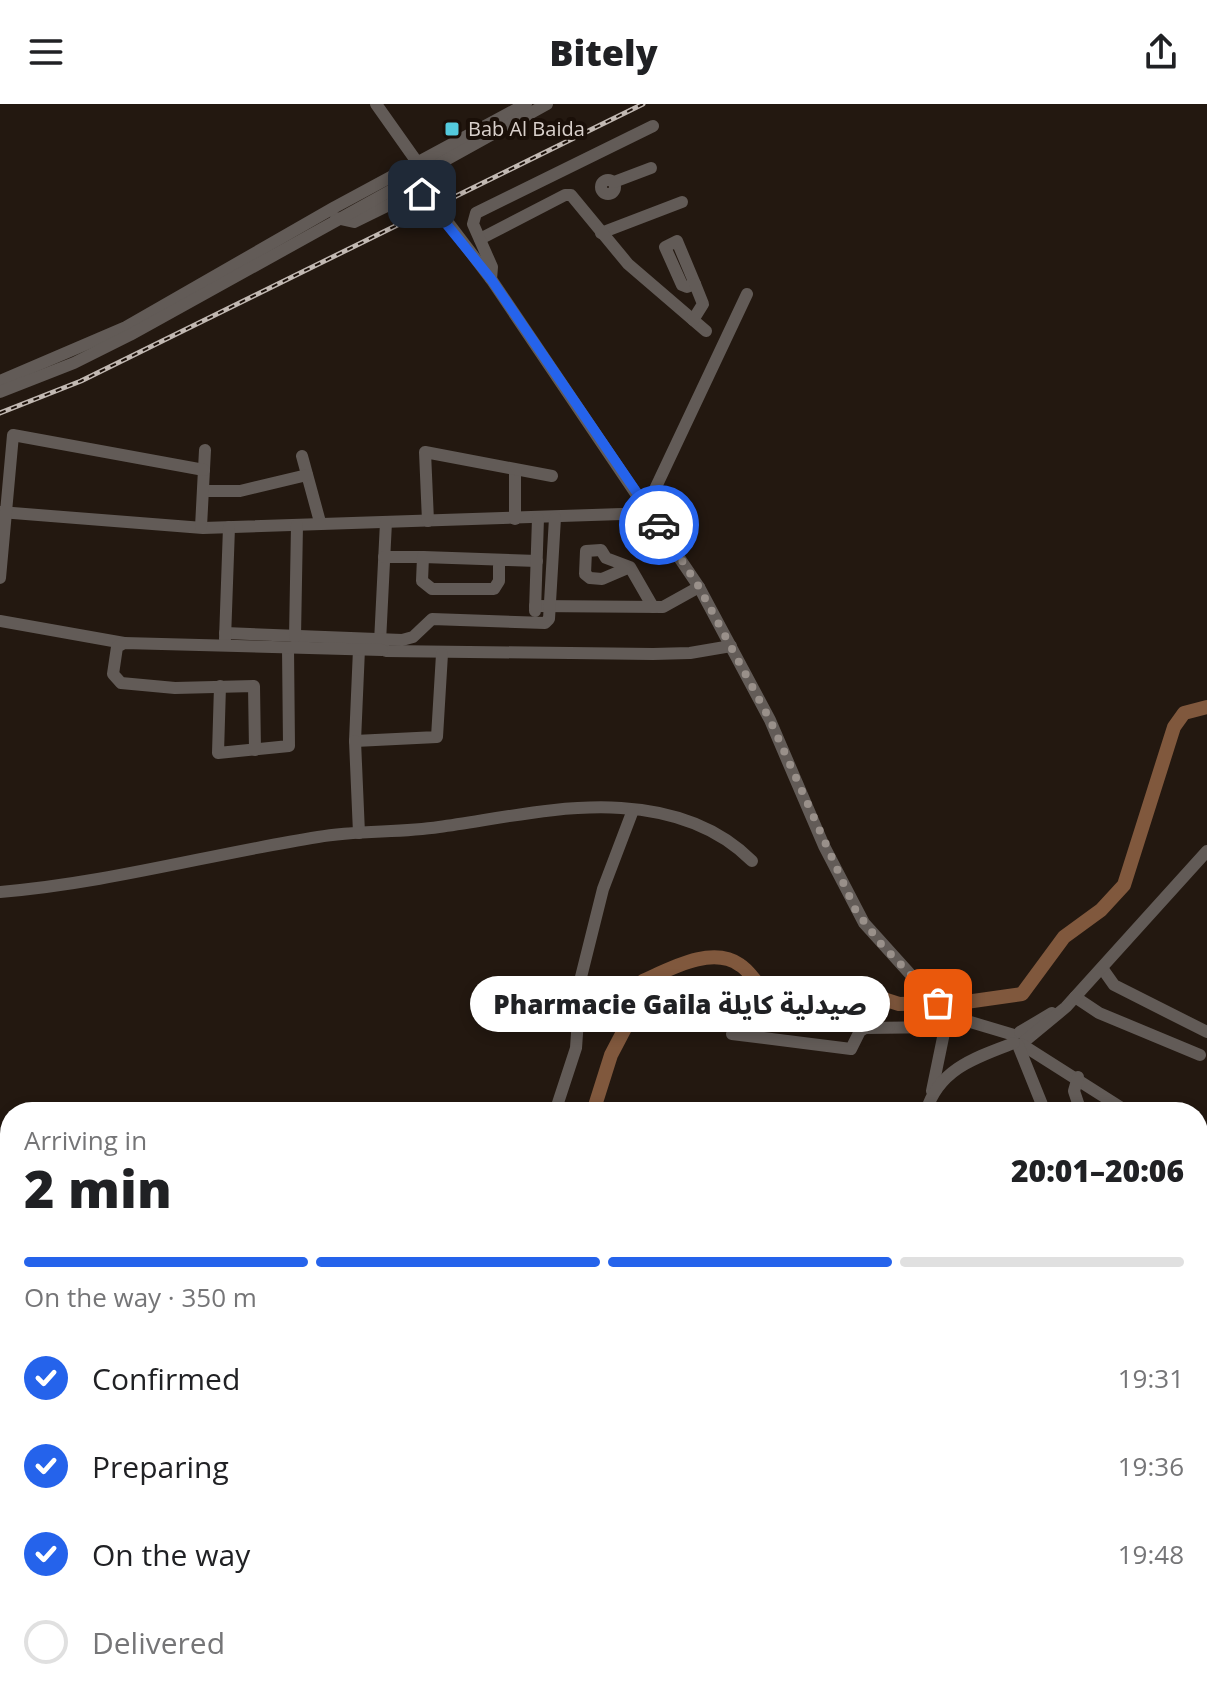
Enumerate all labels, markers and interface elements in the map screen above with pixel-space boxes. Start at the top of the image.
text: Bitely [549,28,658,77]
icon: menu [24,30,68,74]
icon: share [1139,30,1183,74]
place label: Bab Al Baida [468,115,585,142]
marker: Bab Al Baida [443,120,461,138]
pin [388,160,456,228]
icon: home [400,172,444,216]
courier [619,485,699,565]
icon: car [637,503,681,547]
pin [904,969,972,1037]
callout: Pharmacie Gaila صيدلية كايلة [470,975,890,1031]
icon: bag [916,981,960,1025]
text: Pharmacie Gaila صيدلية كايلة [493,986,867,1022]
text: Arriving in [24,1122,147,1158]
text: 20:01–20:06 [1011,1150,1184,1191]
text: 2 min [24,1152,172,1223]
text: On the way · 350 m [24,1279,257,1315]
icon: check [24,1356,68,1400]
text: Confirmed [92,1358,240,1399]
text: 19:31 [1118,1360,1184,1396]
icon: check [24,1444,68,1488]
text: Preparing [92,1446,229,1487]
text: 19:36 [1118,1448,1184,1484]
icon: check [24,1532,68,1576]
text: On the way [92,1534,250,1575]
text: 19:48 [1118,1536,1184,1572]
text: Delivered [92,1622,225,1663]

